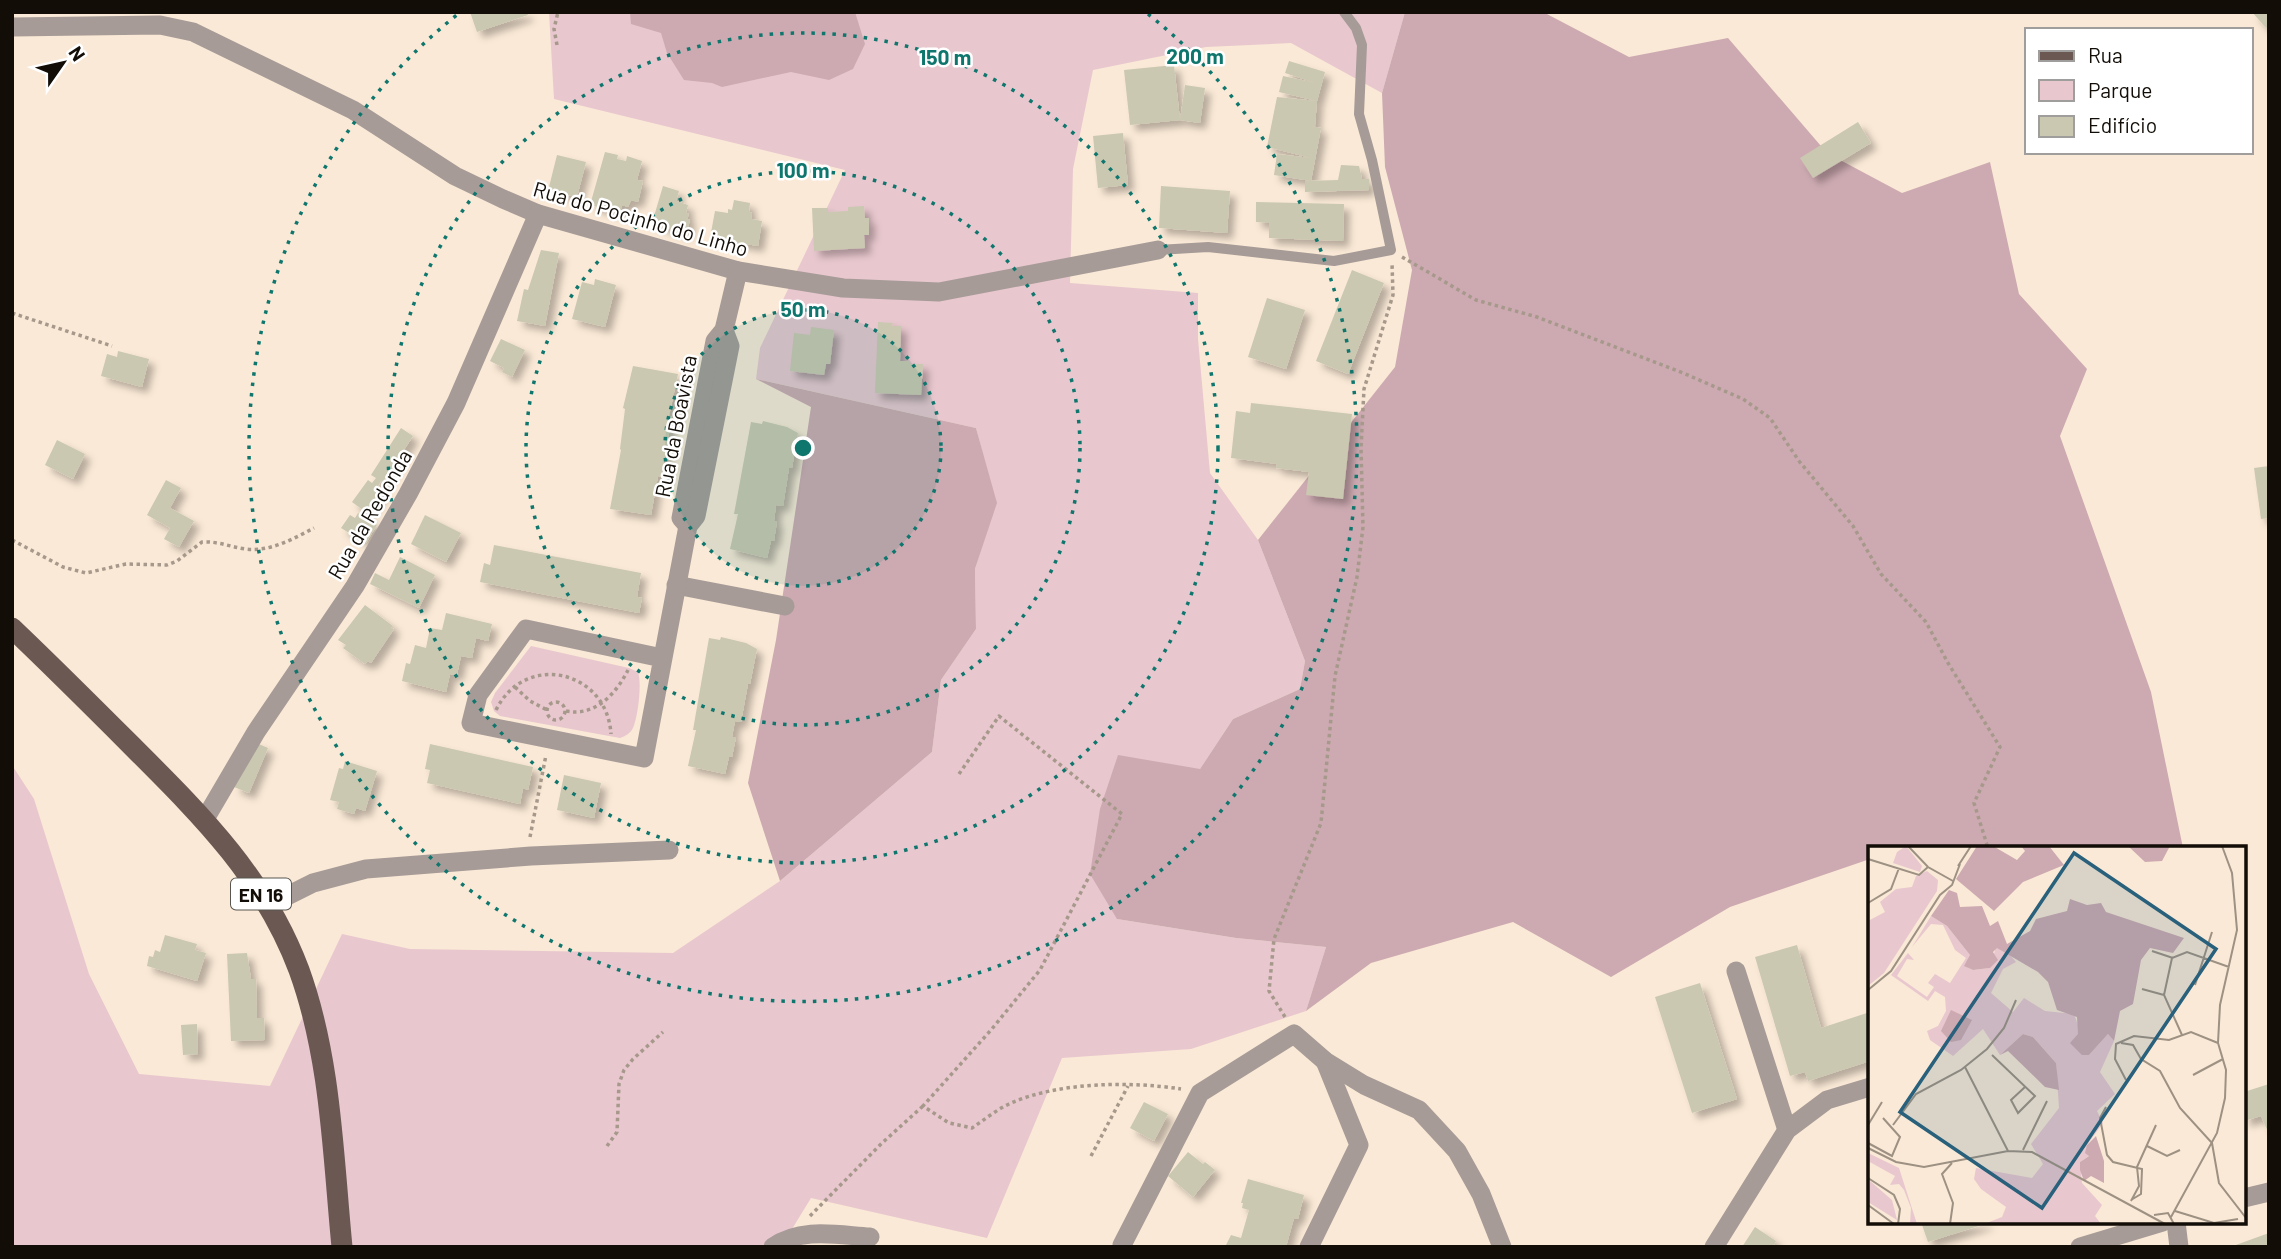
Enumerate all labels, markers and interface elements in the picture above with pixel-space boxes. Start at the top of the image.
north arrow [28,28,98,98]
legend [2025,28,2253,154]
text: N [64,42,91,65]
text: Rua [2088,42,2123,67]
text: 200 m [1166,43,1224,68]
text: 150 m [919,44,971,69]
text: Parque [2088,77,2153,102]
text: Edifício [2088,112,2157,137]
text: 100 m [776,157,830,182]
street label: Rua do Pocinho do Linho [531,175,751,261]
text: 50 m [780,296,826,321]
street label: Rua da Boavista [649,353,701,499]
centre of rings [791,436,815,460]
street label: Rua da Redonda [322,445,416,583]
inset map [1868,846,2246,1224]
road number: EN 16 [231,878,291,909]

